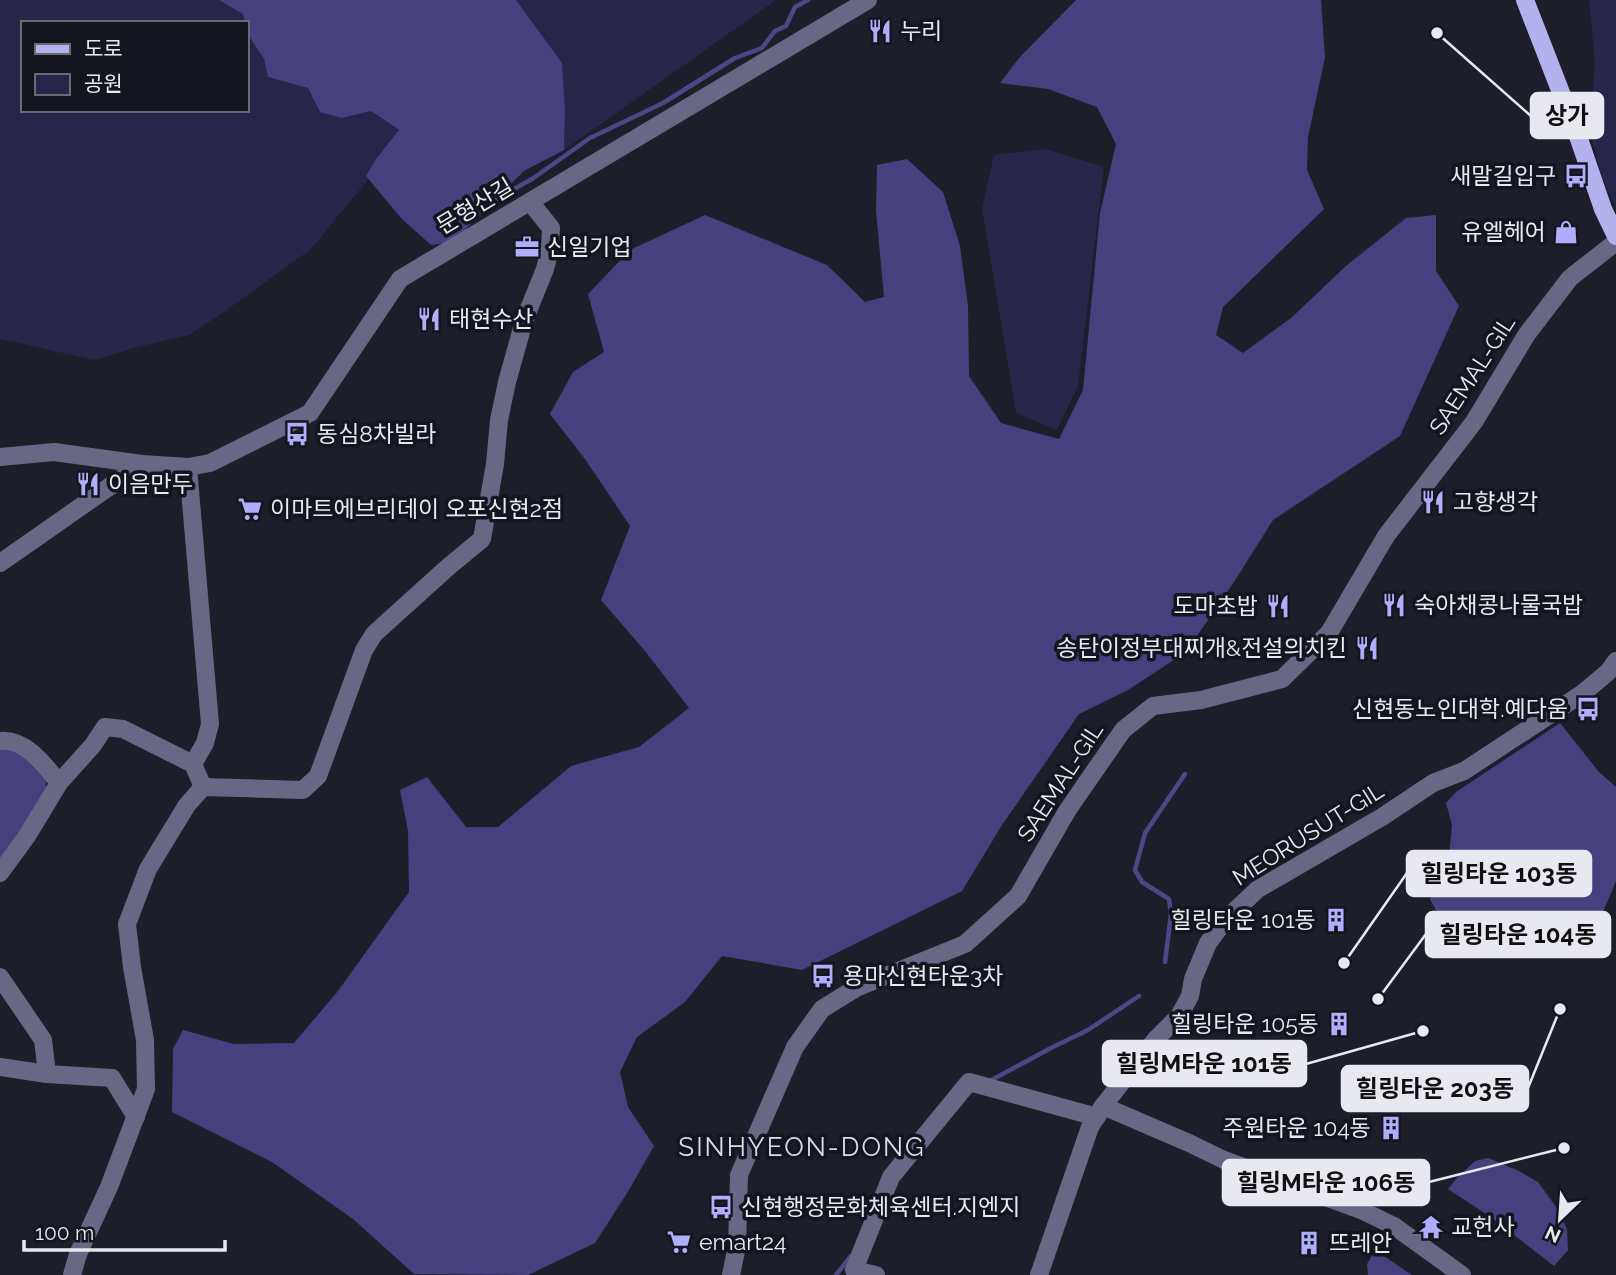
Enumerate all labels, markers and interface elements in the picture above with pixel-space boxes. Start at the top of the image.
restaurant icon: 누리 [866,17,894,45]
place label: 누리 [900,17,942,44]
legend [21,21,248,112]
text: 도로 [84,36,123,61]
text: 공원 [84,71,123,96]
callout: 상가 [1531,93,1603,138]
text: 상가 [1545,101,1589,130]
place label: 새말길입구 [1450,162,1556,189]
bus stop icon: 새말길입구 [1562,162,1590,190]
street label: 문형산길 [432,172,518,239]
place label: 유엘헤어 [1461,218,1546,245]
shop icon: 유엘헤어 [1552,218,1580,246]
office icon: 신일기업 [513,233,541,261]
place label: 신일기업 [547,233,632,260]
restaurant icon: 태현수산 [415,305,443,333]
place label: 태현수산 [449,305,534,332]
street label: SAEMAL-GIL [1423,310,1520,439]
bus stop icon: 동심8차빌라 [283,420,311,448]
place label: 동심8차빌라 [317,420,436,447]
restaurant icon: 이음만두 [74,470,102,498]
place label: 이음만두 [108,470,193,497]
restaurant icon: 고향생각 [1419,488,1447,516]
place label: 고향생각 [1453,488,1538,515]
supermarket icon: 이마트에브리데이 오포신현2점 [236,495,264,523]
place label: 이마트에브리데이 오포신현2점 [270,495,563,522]
restaurant icon: 숙아채콩나물국밥 [1380,591,1408,619]
place label: 숙아채콩나물국밥 [1414,591,1583,618]
place label: 도마초밥 [1173,592,1258,619]
restaurant icon: 도마초밥 [1264,592,1292,620]
place label: 송탄이정부대찌개&전설의치킨 [1057,634,1347,661]
restaurant icon: 송탄이정부대찌개&전설의치킨 [1353,634,1381,662]
place label: 신현동노인대학.예다움 [1352,695,1568,722]
bus stop icon: 신현동노인대학.예다움 [1574,695,1602,723]
street label: SAEMAL-GIL [1011,717,1108,846]
street label: MEORUSUT-GIL [1227,776,1389,891]
callout: 힐링타운 103동 [1407,851,1591,896]
text: 힐링타운 103동 [1421,859,1577,888]
place label: 힐링타운 101동 [1171,906,1316,933]
building icon: 힐링타운 101동 [1322,906,1350,934]
callout: 힐링타운 104동 [1426,912,1610,957]
text: 힐링타운 104동 [1440,920,1596,949]
bus stop icon: 용마신현타운3차 [809,962,837,990]
place label: 용마신현타운3차 [843,962,1003,989]
place label: 힐링타운 105동 [1171,1010,1319,1037]
building icon: 힐링타운 105동 [1325,1010,1353,1038]
callout: 힐링M타운 101동 [1103,1041,1306,1086]
text: 힐링M타운 101동 [1116,1049,1292,1078]
callout: 힐링타운 203동 [1342,1066,1528,1111]
text: 힐링타운 203동 [1356,1074,1514,1103]
place label: 주원타운 104동 [1223,1114,1371,1141]
building icon: 주원타운 104동 [1377,1114,1405,1142]
district label: SINHYEON-DONG [678,1132,926,1162]
callout: 힐링M타운 106동 [1223,1160,1429,1205]
text: 힐링M타운 106동 [1237,1168,1415,1197]
north arrow [1525,1184,1595,1254]
bus stop icon: 신현행정문화체육센터.지엔지 [707,1193,735,1221]
place label: 신현행정문화체육센터.지엔지 [741,1193,1020,1220]
scale bar [24,1208,226,1252]
temple icon: 교헌사 [1417,1213,1445,1241]
place label: 교헌사 [1451,1213,1514,1240]
text: 100 m [35,1220,94,1245]
text: N [1542,1221,1564,1247]
supermarket icon: emart24 [665,1228,693,1256]
place label: emart24 [699,1228,787,1255]
building icon: 뜨레안 [1295,1229,1323,1257]
place label: 뜨레안 [1329,1229,1392,1256]

